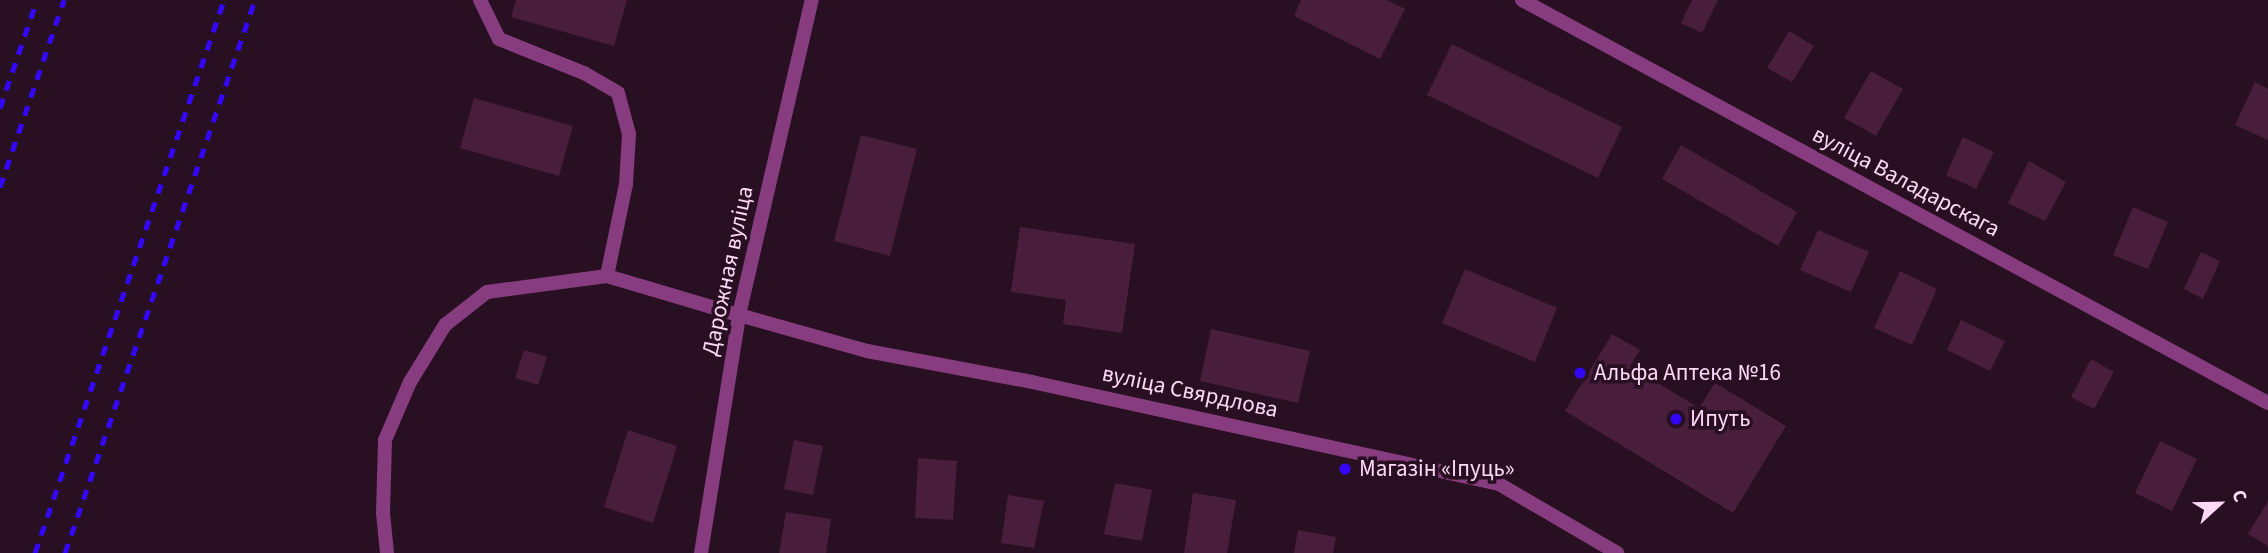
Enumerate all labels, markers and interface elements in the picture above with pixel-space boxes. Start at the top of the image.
street label: вуліца Валадарскага [1808,121,2004,243]
street label: Дарожная вуліца [697,184,759,358]
place label: Альфа Аптека №16 [1594,359,1781,387]
street label: вуліца Свярдлова [1100,360,1280,424]
marker: Альфа Аптека №16 [1572,365,1588,381]
place label: Ипуть [1690,405,1750,433]
marker: Ипуть [1668,411,1684,427]
place label: Магазін «Іпуць» [1359,455,1515,483]
marker: Магазін «Іпуць» [1337,461,1353,477]
north arrow [2184,469,2254,539]
text: С [2224,486,2254,506]

